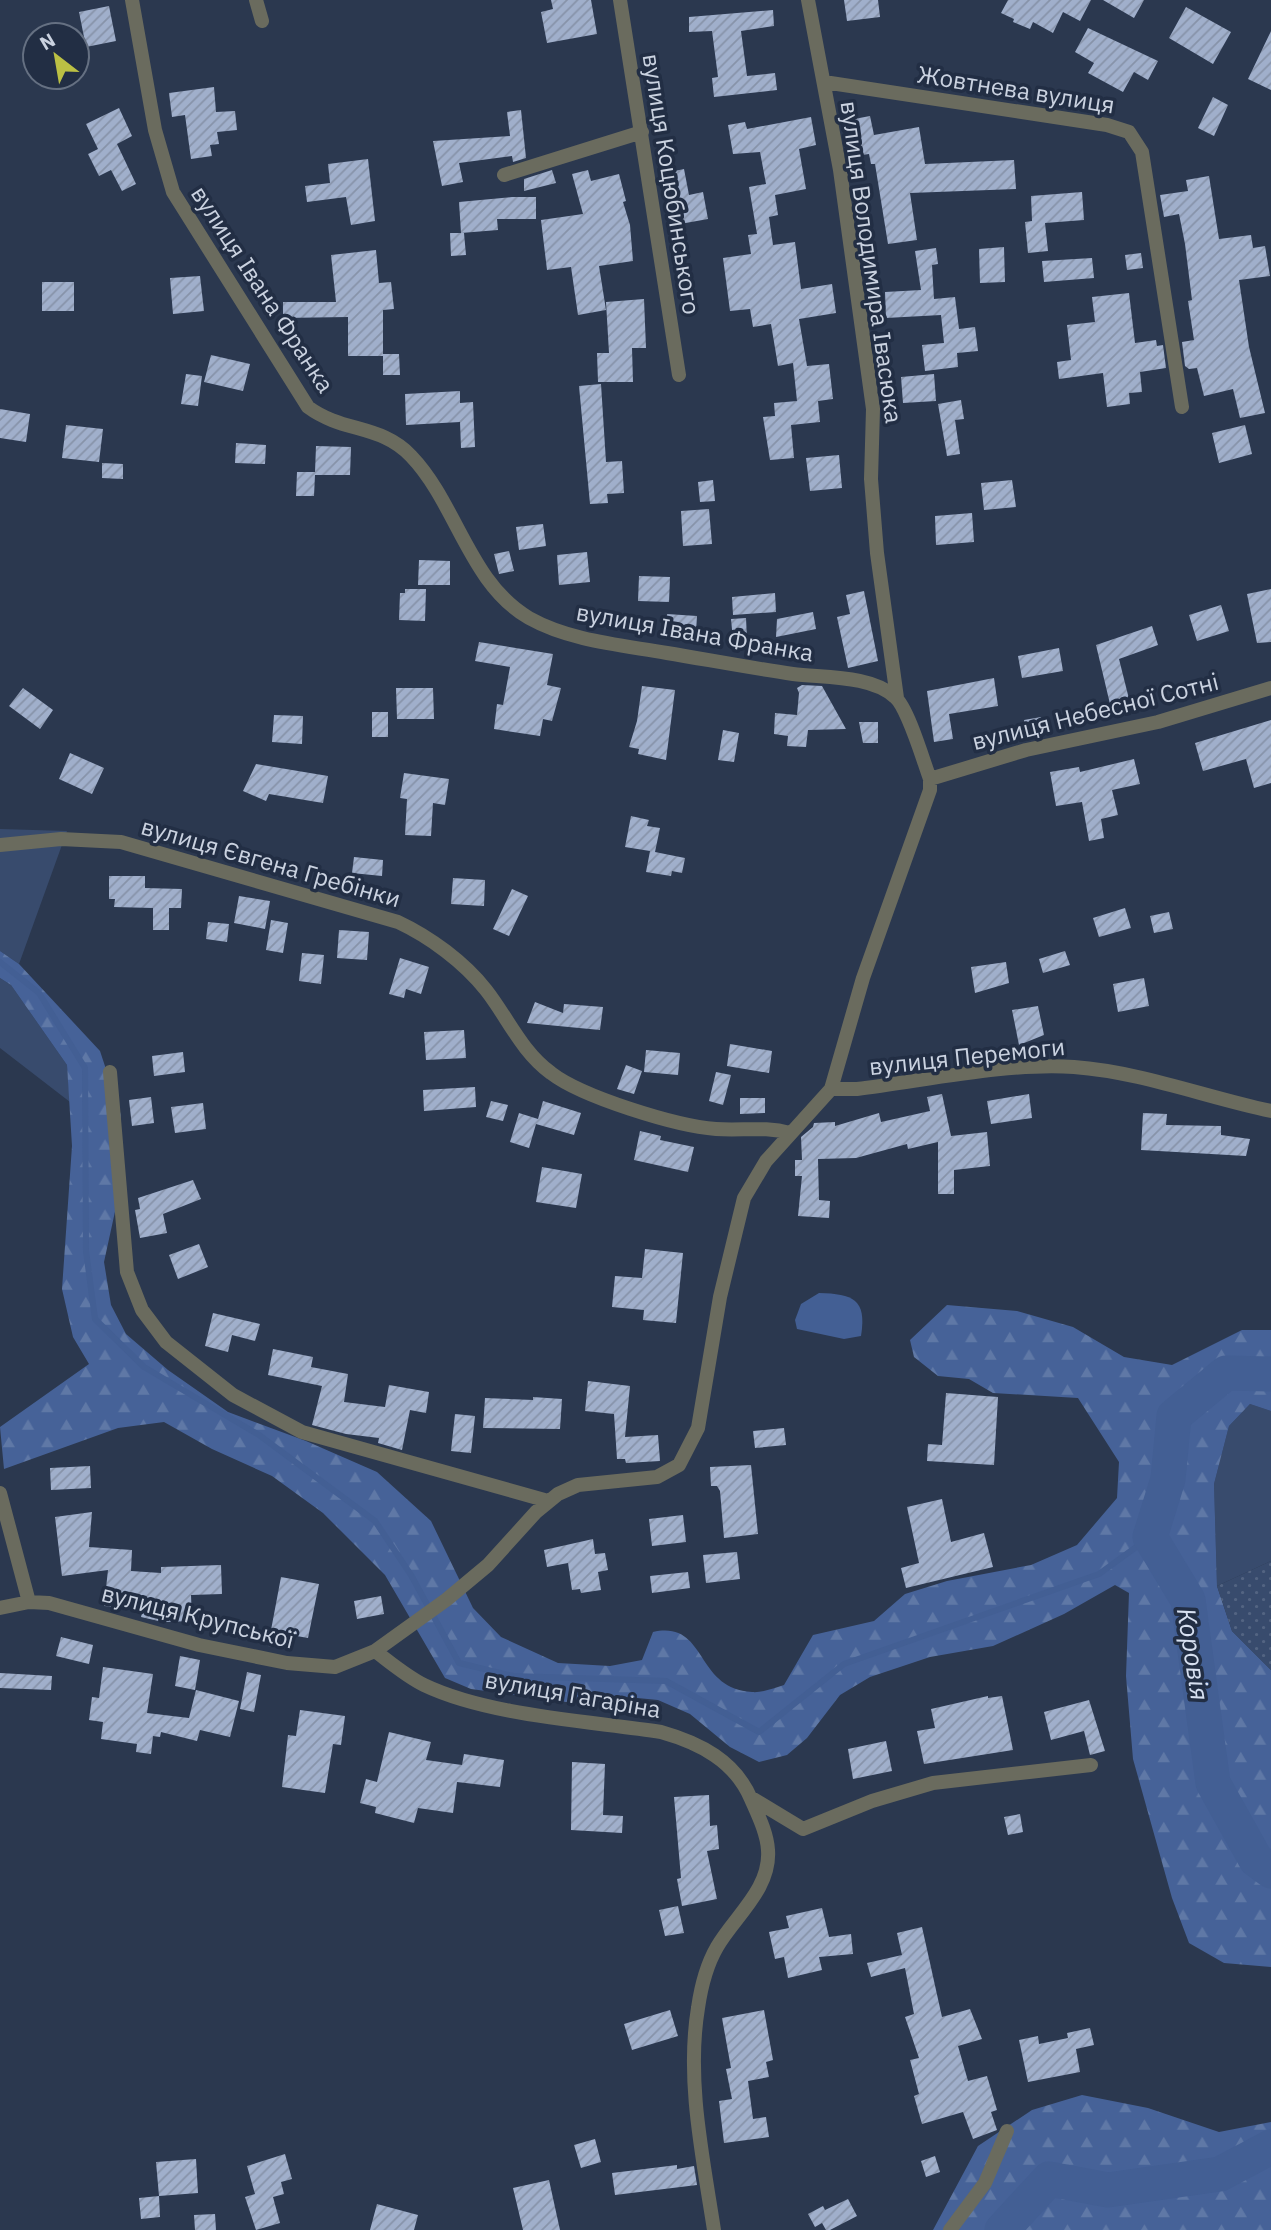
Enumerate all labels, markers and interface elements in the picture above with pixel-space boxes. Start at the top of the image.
north arrow [21,21,91,91]
text: N [35,28,59,55]
street label: вулиця Коцюбинського [636,51,708,317]
street label: Жовтнева вулиця [915,58,1117,120]
street label: вулиця Володимира Івасюка [834,99,911,425]
street label: вулиця Івана Франка [184,179,342,399]
street label: вулиця Івана Франка [574,595,816,669]
street label: вулиця Небесної Сотні [968,665,1222,757]
street label: вулиця Євгена Гребінки [138,810,404,914]
street label: вулиця Перемоги [867,1030,1067,1082]
street label: вулиця Крупської [98,1577,299,1656]
water label: Коровія [1170,1605,1218,1703]
street label: вулиця Гагаріна [483,1663,664,1725]

